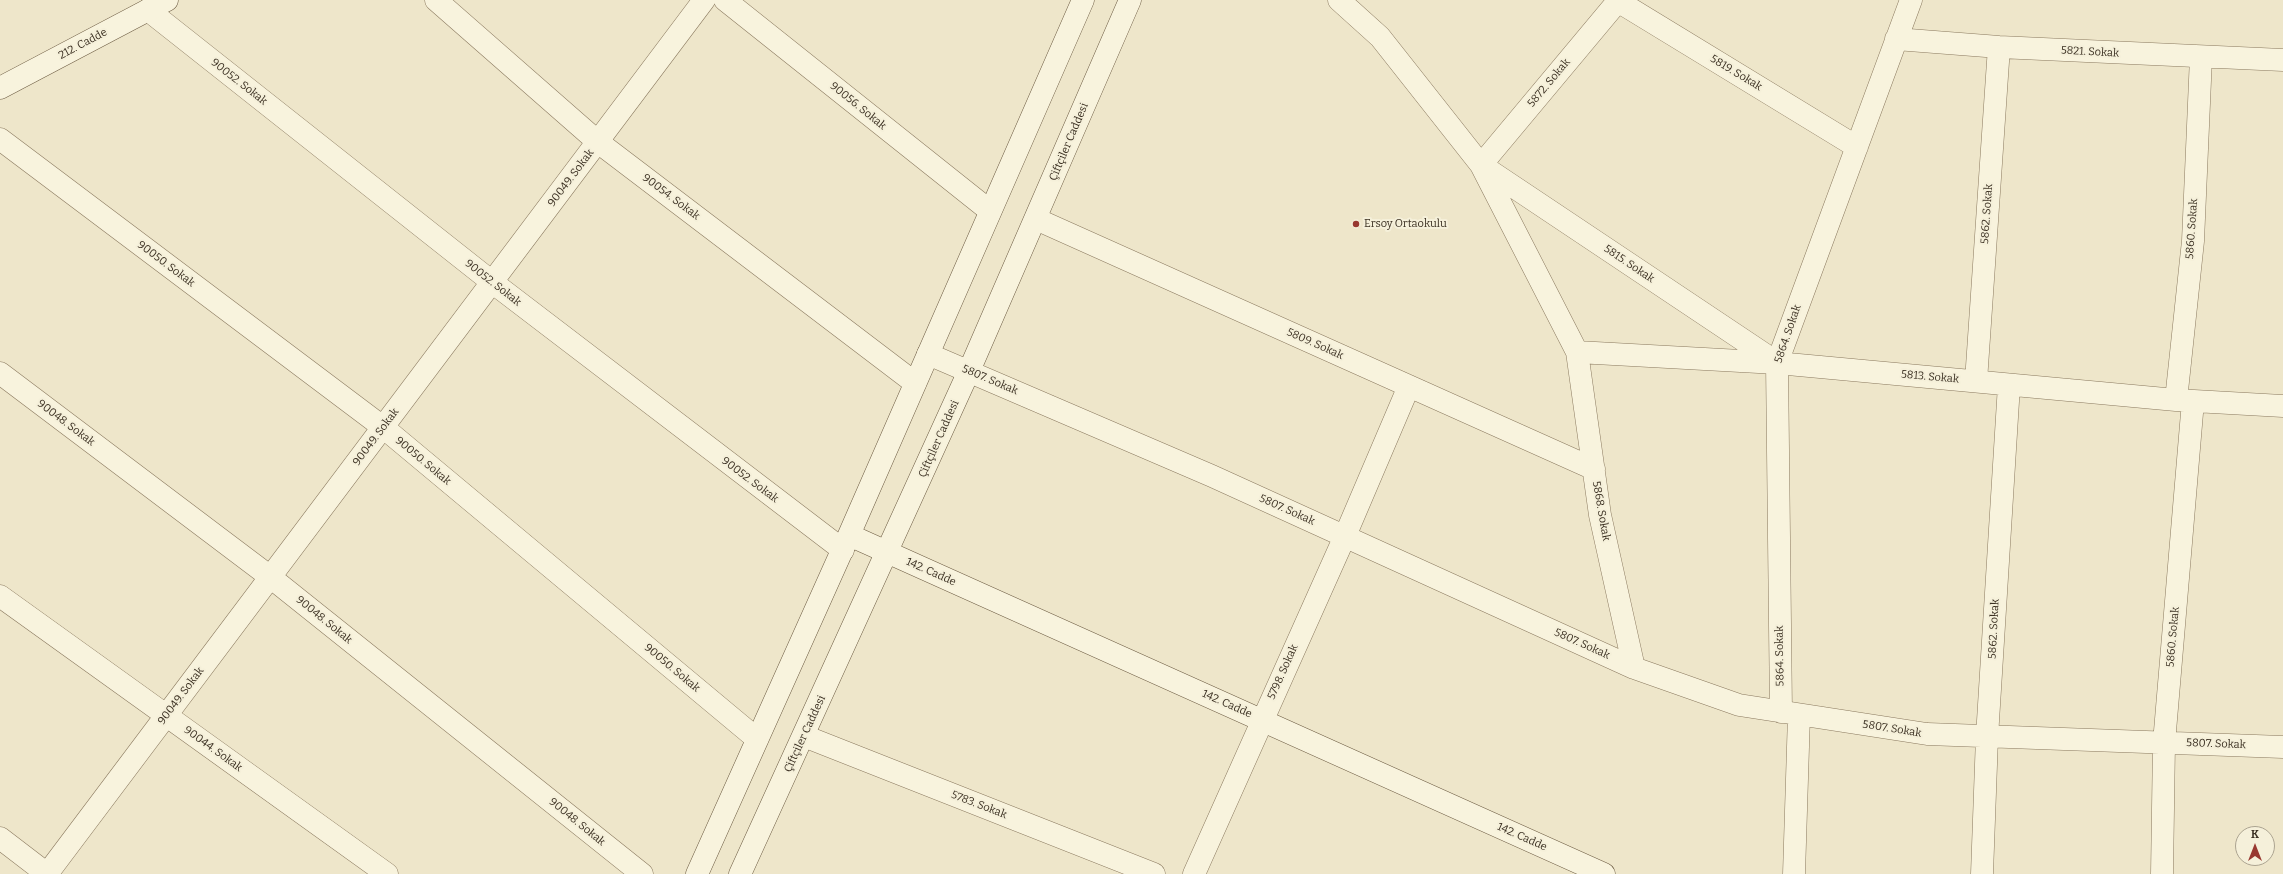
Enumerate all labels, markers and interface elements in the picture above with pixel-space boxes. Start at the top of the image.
street label: 212. Cadde [57,26,109,62]
street label: 5821. Sokak [2060,44,2120,60]
street label: 5819. Sokak [1708,52,1764,94]
street label: 90052. Sokak [208,56,270,108]
street label: 5872. Sokak [1525,56,1573,110]
street label: 90056. Sokak [827,79,889,133]
street label: Çiftçiler Caddesi [1047,101,1091,183]
street label: 90049. Sokak [545,147,597,209]
street label: 90054. Sokak [640,171,702,223]
street label: 5862. Sokak [1978,183,1996,245]
street label: 5860. Sokak [2183,198,2201,260]
place label: Ersoy Ortaokulu [1364,217,1447,231]
marker: Ersoy Ortaokulu [1351,219,1361,229]
street label: 90050. Sokak [135,238,197,290]
street label: 5815. Sokak [1601,242,1657,286]
street label: 90052. Sokak [462,257,524,309]
street label: 5864. Sokak [1772,303,1804,365]
street label: 5809. Sokak [1285,326,1345,362]
street label: 5807. Sokak [960,362,1020,398]
street label: 5813. Sokak [1900,368,1960,386]
street label: 90048. Sokak [35,397,97,449]
street label: Çiftçiler Caddesi [916,398,962,480]
street label: 90049. Sokak [350,406,402,468]
street label: 90050. Sokak [393,434,453,488]
street label: 90052. Sokak [719,454,781,506]
street label: 5868. Sokak [1589,480,1613,542]
street label: 5807. Sokak [1257,492,1317,528]
street label: 142. Cadde [904,555,958,589]
street label: 90048. Sokak [293,593,355,647]
street label: 5862. Sokak [1986,599,2002,659]
street label: 5860. Sokak [2164,606,2182,668]
street label: 5864. Sokak [1773,625,1787,687]
street label: 5807. Sokak [1552,626,1612,662]
street label: 90050. Sokak [642,641,702,695]
street label: 5798. Sokak [1265,642,1301,702]
street label: 90049. Sokak [155,665,207,727]
street label: 142. Cadde [1200,687,1254,721]
street label: Çiftçiler Caddesi [781,693,829,775]
street label: 5807. Sokak [1862,718,1922,740]
street label: 90044. Sokak [181,723,245,775]
street label: 5807. Sokak [2186,736,2246,752]
street label: 5783. Sokak [949,788,1009,822]
street label: 90048. Sokak [546,795,608,849]
street label: 142. Cadde [1495,820,1549,854]
north arrow [2235,826,2275,866]
text: K [2251,828,2259,841]

